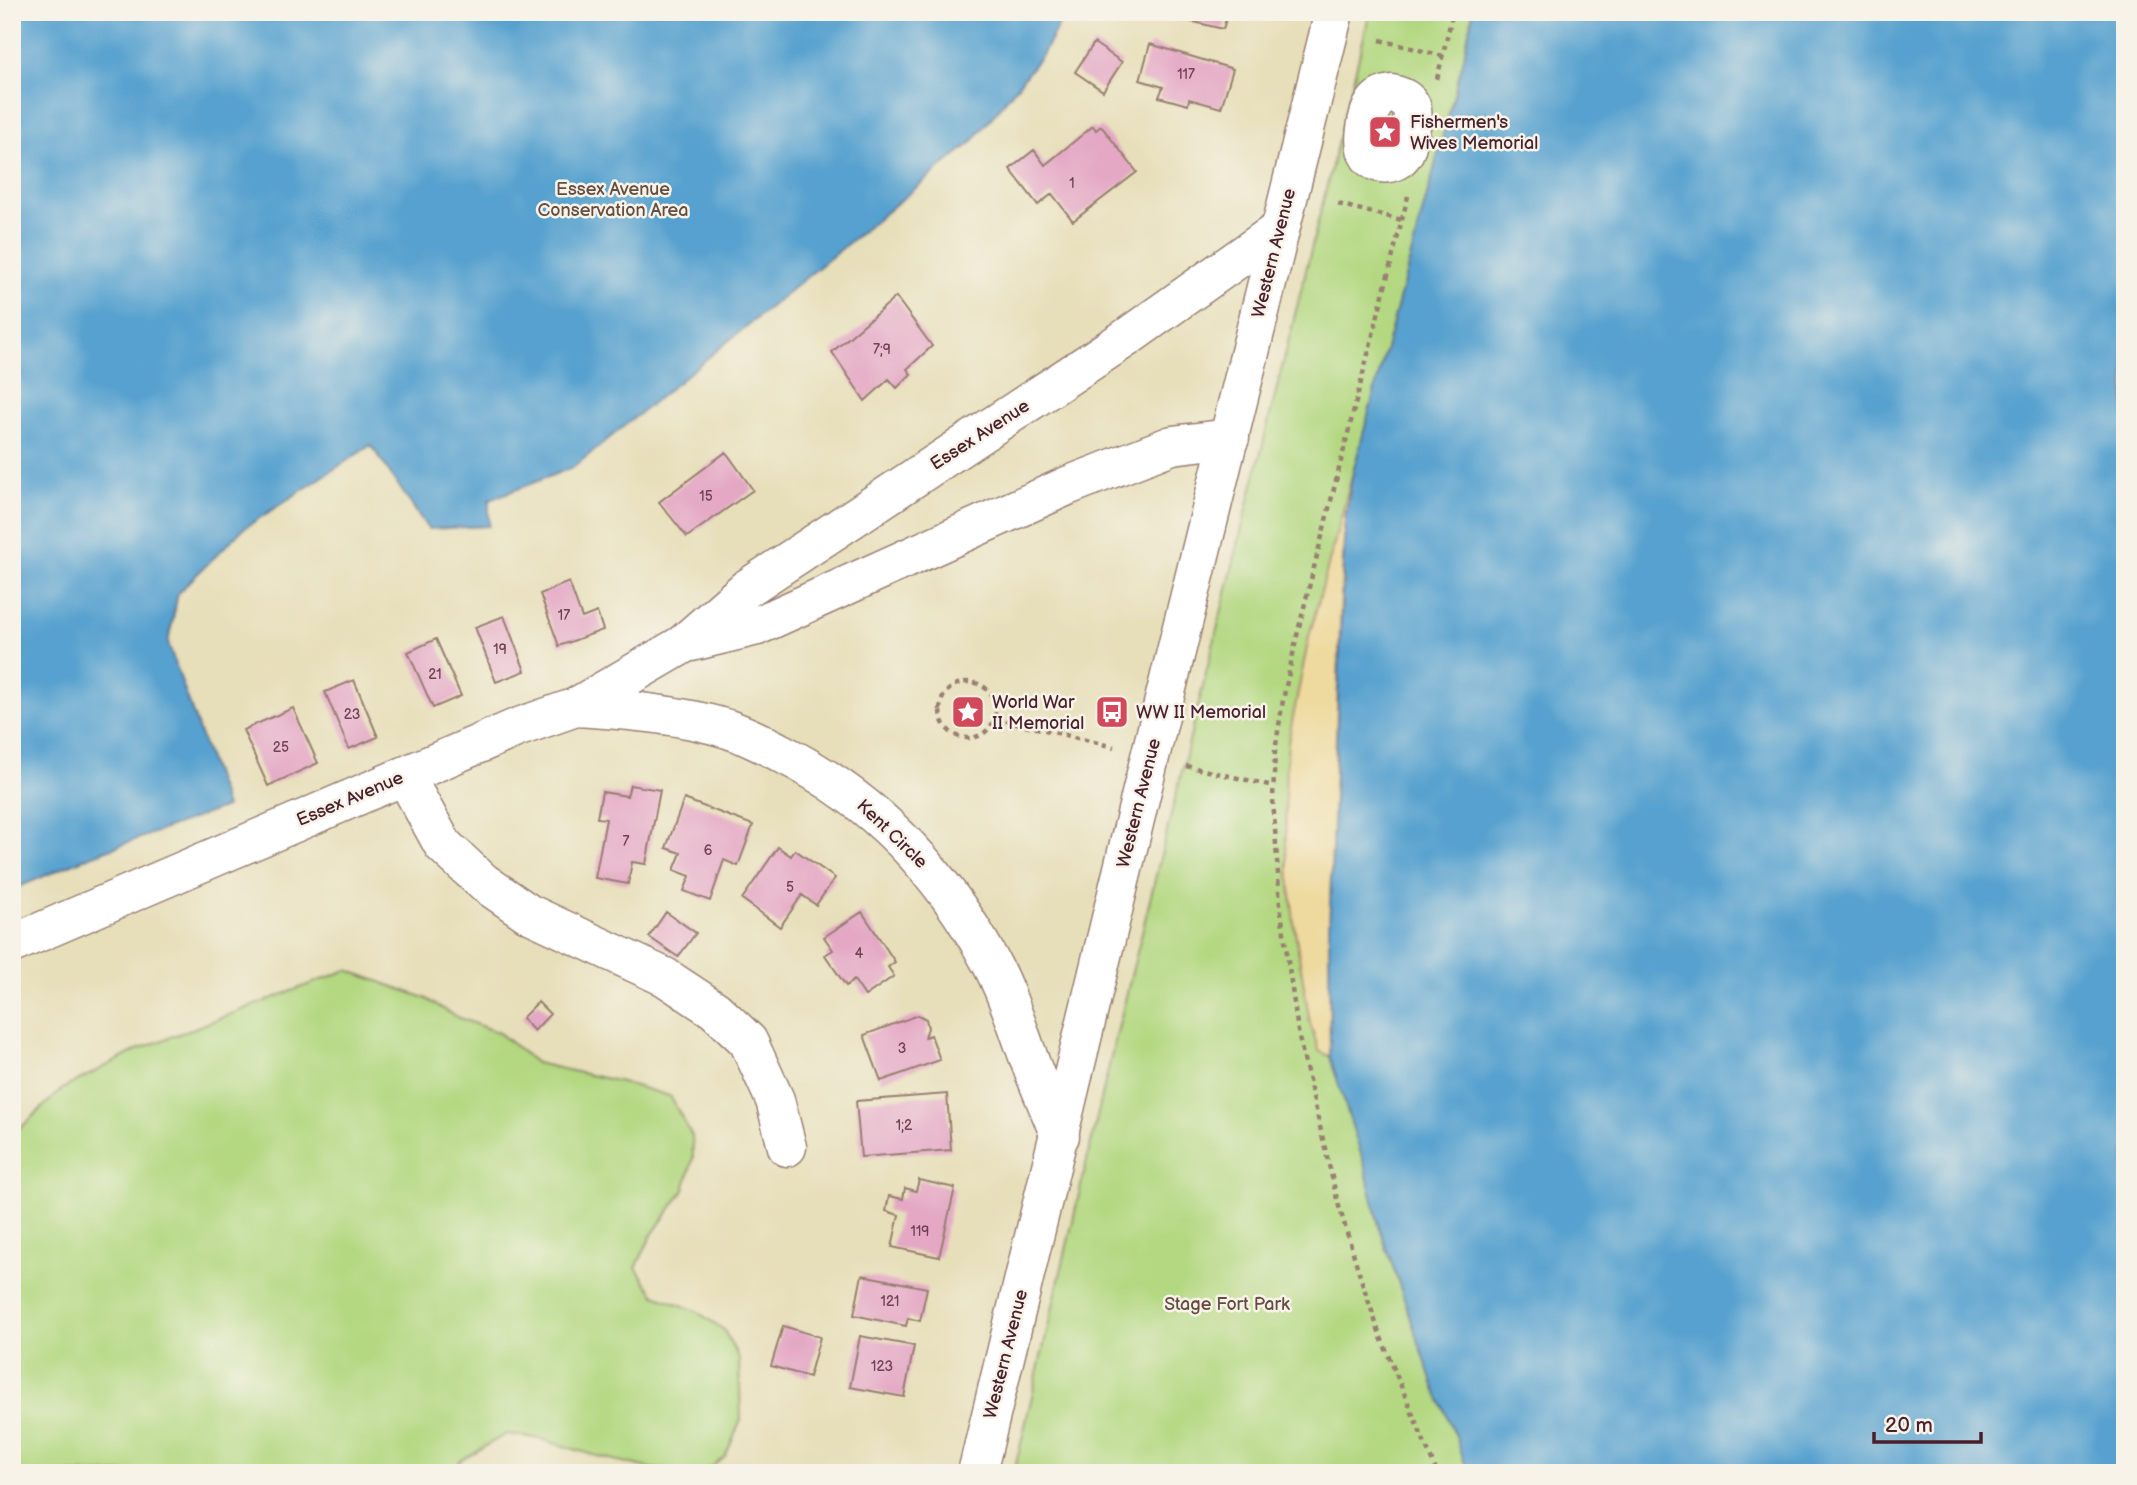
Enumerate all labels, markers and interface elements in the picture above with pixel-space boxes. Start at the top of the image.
house number: 117 [1177,66,1195,83]
place label: Fishermen's Wives Memorial [1410,112,1538,154]
place icon: Fishermen's Wives Memorial [1366,113,1404,151]
house number: 1 [1069,175,1075,192]
park label: Essex Avenue Conservation Area [538,179,688,221]
street label: Western Avenue [1248,186,1300,320]
house number: 7;9 [873,341,891,358]
street label: Essex Avenue [927,395,1034,475]
house number: 15 [699,488,713,505]
house number: 17 [558,607,570,624]
house number: 19 [493,641,507,658]
house number: 21 [428,666,442,683]
place label: World War II Memorial [992,692,1084,734]
place icon: World War II Memorial [949,693,987,731]
bus stop icon: WW II Memorial [1093,693,1131,731]
place label: WW II Memorial [1136,702,1266,723]
house number: 23 [344,706,360,723]
street label: Western Avenue [1113,736,1165,870]
house number: 25 [273,739,289,756]
street label: Essex Avenue [294,767,407,831]
street label: Kent Circle [852,795,932,873]
house number: 7 [623,833,630,850]
house number: 6 [704,842,713,859]
house number: 5 [786,879,794,896]
house number: 4 [855,945,864,962]
house number: 3 [898,1040,906,1057]
house number: 1;2 [896,1117,913,1134]
house number: 119 [911,1223,929,1240]
street label: Western Avenue [980,1287,1032,1421]
house number: 121 [881,1293,899,1310]
park label: Stage Fort Park [1164,1294,1290,1315]
house number: 123 [871,1358,893,1375]
scale bar [1874,1401,1981,1445]
text: 20 m [1885,1413,1933,1438]

